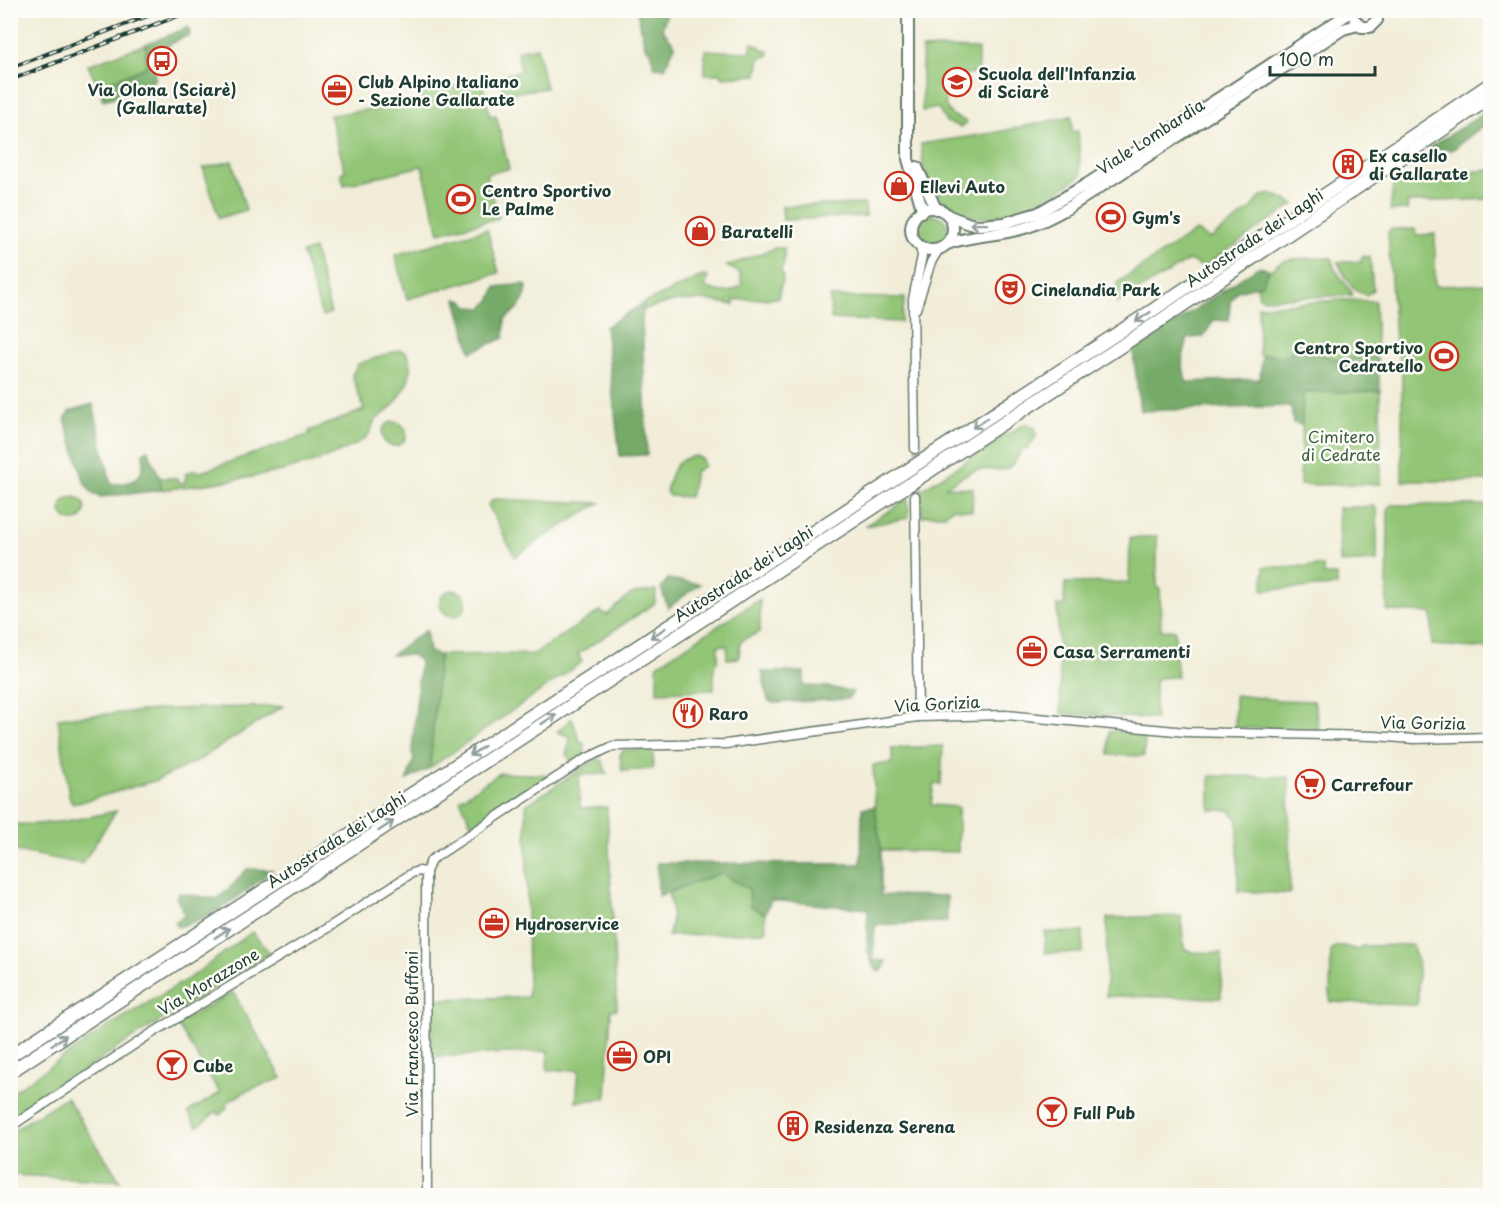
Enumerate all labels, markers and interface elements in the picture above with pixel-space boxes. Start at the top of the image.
scale bar [1270,39,1375,77]
bus stop icon: Via Olona (Sciarè) (Gallarate) [146,45,178,77]
text: 100 m [1279,45,1334,72]
place label: Scuola dell'Infanzia di Sciarè [978,61,1136,103]
school or university icon: Scuola dell'Infanzia di Sciarè [941,66,973,98]
place label: Club Alpino Italiano - Sezione Gallarate [358,69,519,111]
office icon: Club Alpino Italiano - Sezione Gallarate [321,74,353,106]
place label: Via Olona (Sciarè) (Gallarate) [87,77,237,119]
street label: Viale Lombardia [1091,92,1209,180]
place label: Ex casello di Gallarate [1369,143,1469,185]
building icon: Ex casello di Gallarate [1332,148,1364,180]
shop icon: Ellevi Auto [883,170,915,202]
place label: Ellevi Auto [920,174,1005,198]
place label: Centro Sportivo Le Palme [482,178,611,220]
street label: Autostrada dei Laghi [1180,182,1328,292]
sports icon: Centro Sportivo Le Palme [445,183,477,215]
sports icon: Gym's [1095,201,1127,233]
place label: Gym's [1132,205,1181,229]
shop icon: Baratelli [684,215,716,247]
one-way arrow [970,218,989,230]
place label: Baratelli [721,219,793,243]
theatre icon: Cinelandia Park [994,273,1026,305]
place label: Cinelandia Park [1031,277,1161,301]
one-way arrow [1135,311,1152,323]
place label: Centro Sportivo Cedratello [1294,335,1423,377]
sports icon: Centro Sportivo Cedratello [1428,340,1460,372]
one-way arrow [972,417,988,429]
park label: Cimitero di Cedrate [1301,424,1381,466]
street label: Autostrada dei Laghi [669,519,817,627]
one-way arrow [650,627,667,639]
office icon: Casa Serramenti [1016,635,1048,667]
place label: Casa Serramenti [1053,639,1191,663]
street label: Via Gorizia [893,689,981,717]
restaurant icon: Raro [672,697,704,729]
place label: Raro [709,701,748,725]
street label: Via Gorizia [1380,709,1466,735]
one-way arrow [540,713,557,725]
one-way arrow [469,745,486,758]
supermarket icon: Carrefour [1294,768,1326,800]
place label: Carrefour [1331,772,1414,796]
street label: Autostrada dei Laghi [262,785,410,893]
one-way arrow [377,820,393,832]
office icon: Hydroservice [478,907,510,939]
place label: Hydroservice [515,911,620,935]
one-way arrow [214,926,231,939]
street label: Via Morazzone [153,941,263,1021]
street label: Via Francesco Buffoni [399,951,423,1117]
one-way arrow [51,1034,67,1046]
office icon: OPI [606,1040,638,1072]
place label: OPI [643,1044,671,1068]
bar icon: Cube [156,1049,188,1081]
place label: Cube [193,1053,233,1077]
bar icon: Full Pub [1036,1096,1068,1128]
place label: Full Pub [1073,1100,1135,1124]
building icon: Residenza Serena [777,1110,809,1142]
place label: Residenza Serena [814,1114,955,1138]

